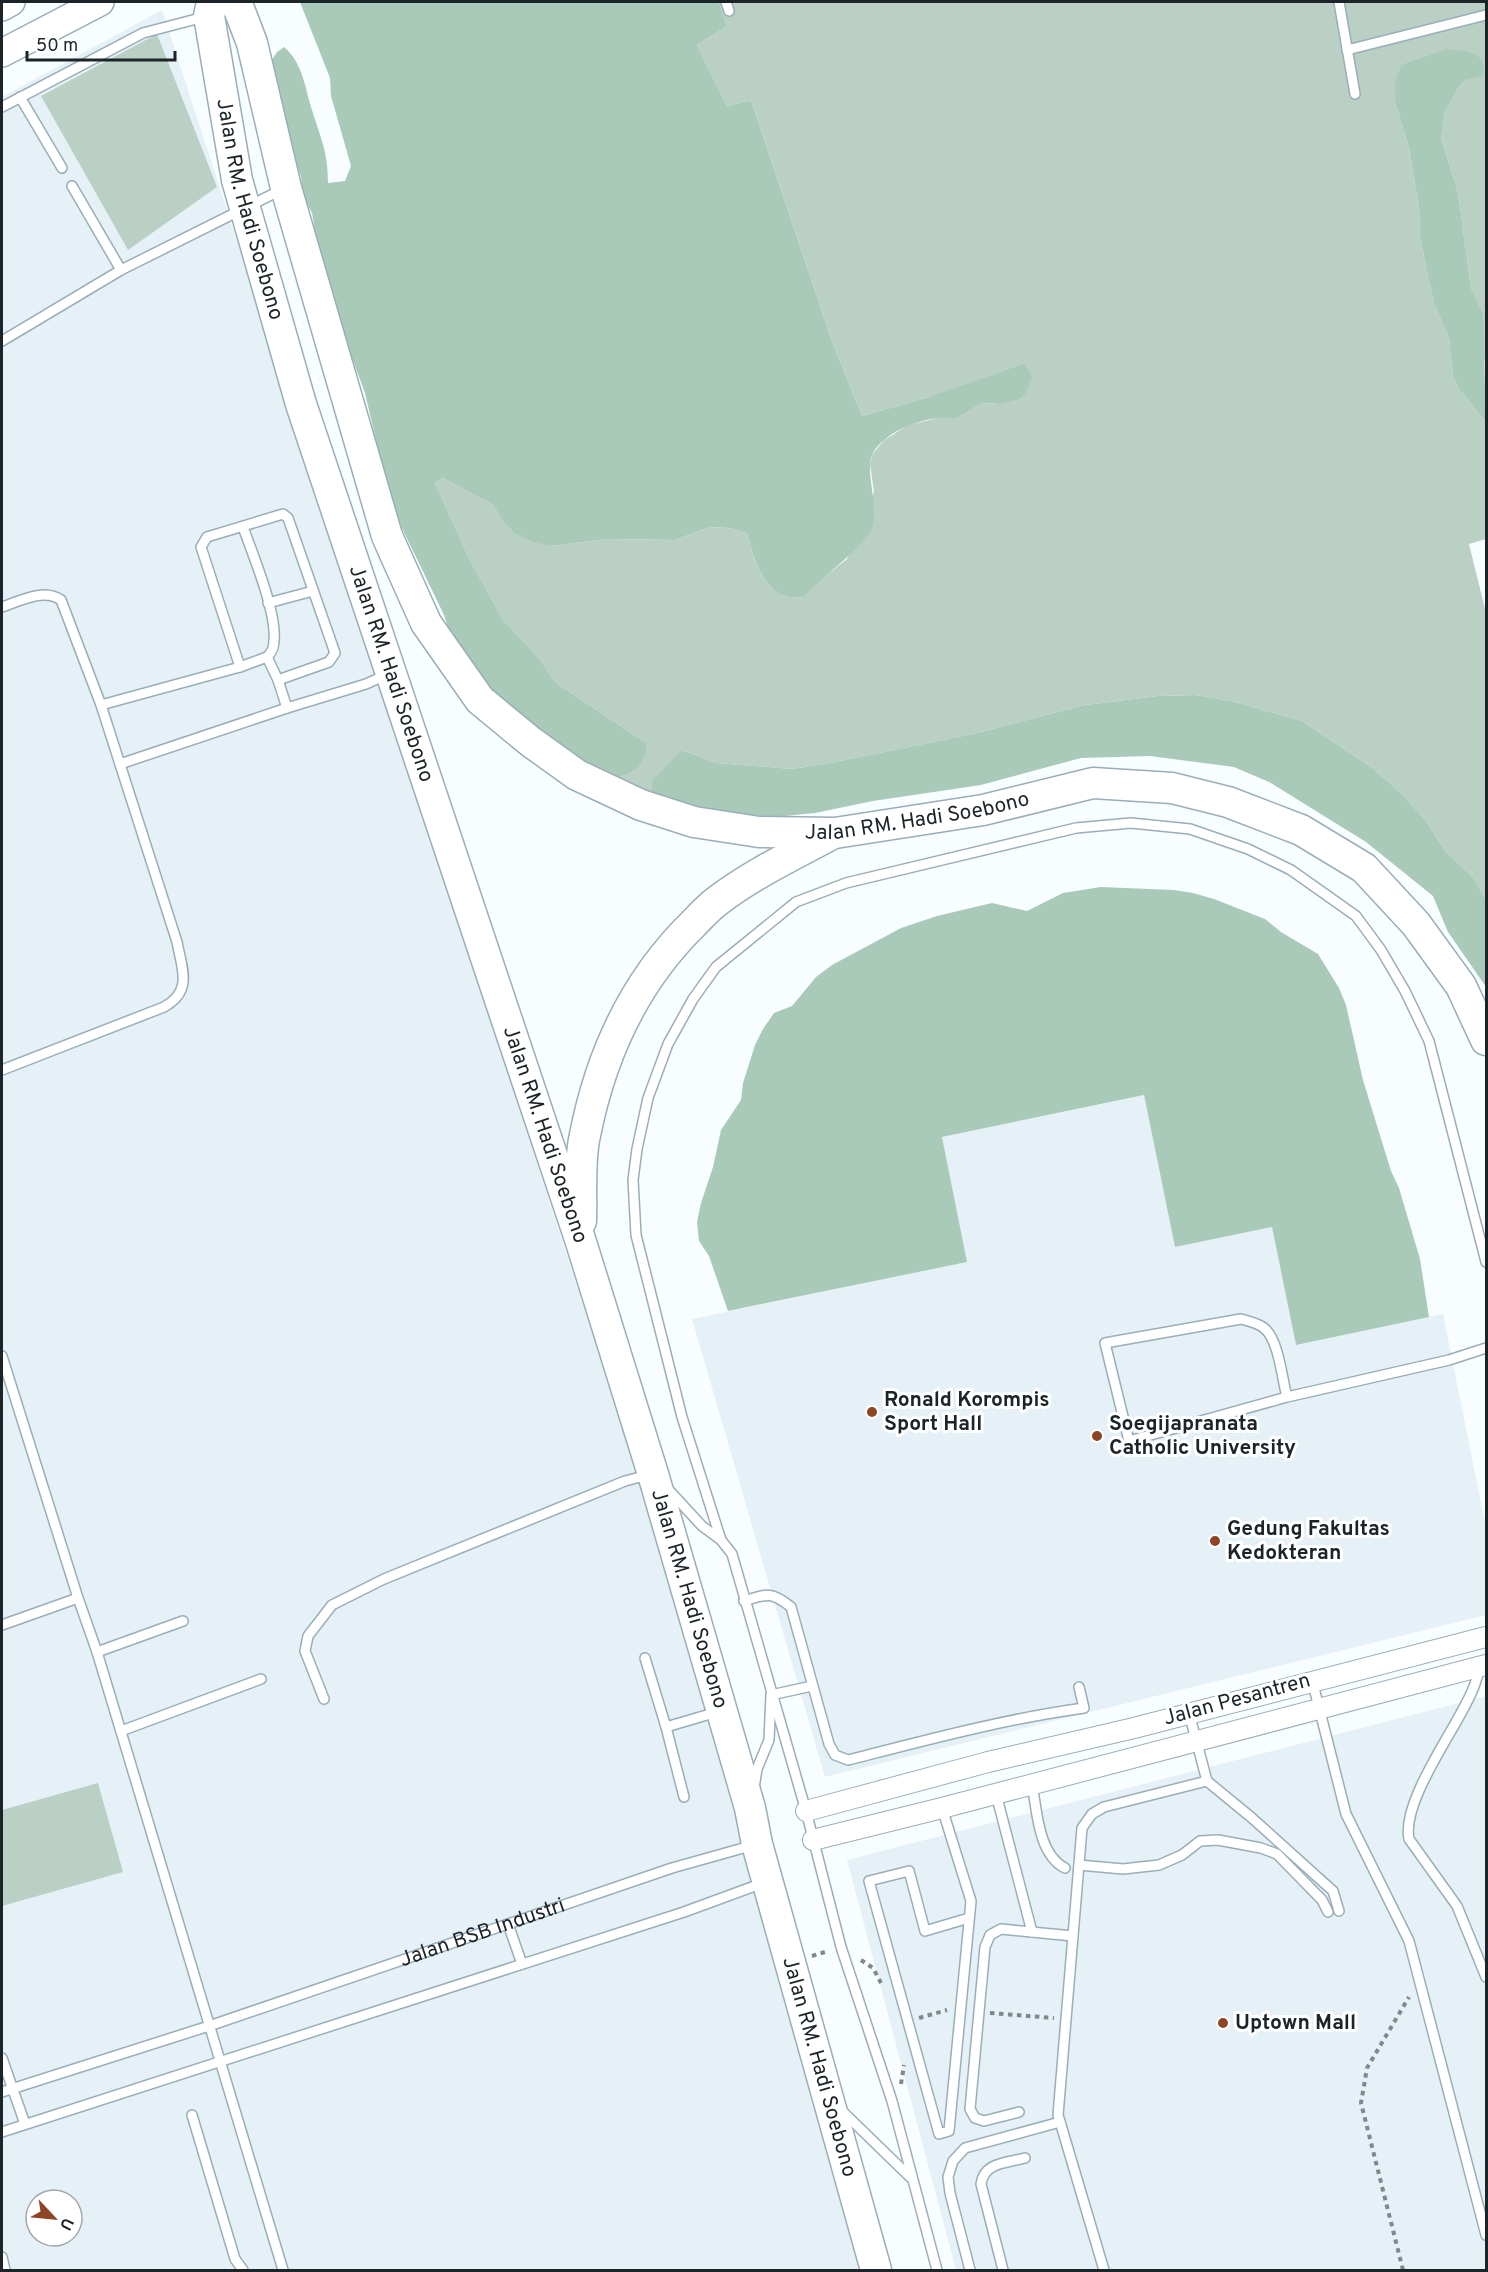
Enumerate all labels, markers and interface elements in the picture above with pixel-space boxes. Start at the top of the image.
scale bar [27,24,176,62]
text: 50 m [36,35,78,58]
street label: Jalan RM. Hadi Soebono [210,97,290,323]
street label: Jalan RM. Hadi Soebono [342,562,440,786]
street label: Jalan RM. Hadi Soebono [805,786,1032,847]
street label: Jalan RM. Hadi Soebono [496,1023,594,1247]
place label: Ronald Korompis Sport Hall [884,1387,1050,1438]
marker: Ronald Korompis Sport Hall [865,1405,879,1419]
place label: Soegijapranata Catholic University [1109,1411,1296,1462]
marker: Soegijapranata Catholic University [1090,1429,1104,1443]
street label: Jalan RM. Hadi Soebono [645,1486,734,1712]
place label: Gedung Fakultas Kedokteran [1227,1516,1390,1567]
marker: Gedung Fakultas Kedokteran [1208,1534,1222,1548]
street label: Jalan Pesantren [1161,1667,1313,1733]
street label: Jalan BSB Industri [396,1892,569,1973]
street label: Jalan RM. Hadi Soebono [776,1954,863,2180]
place label: Uptown Mall [1235,2010,1356,2037]
marker: Uptown Mall [1216,2016,1230,2030]
north arrow [24,2188,84,2248]
text: U [54,2214,77,2233]

